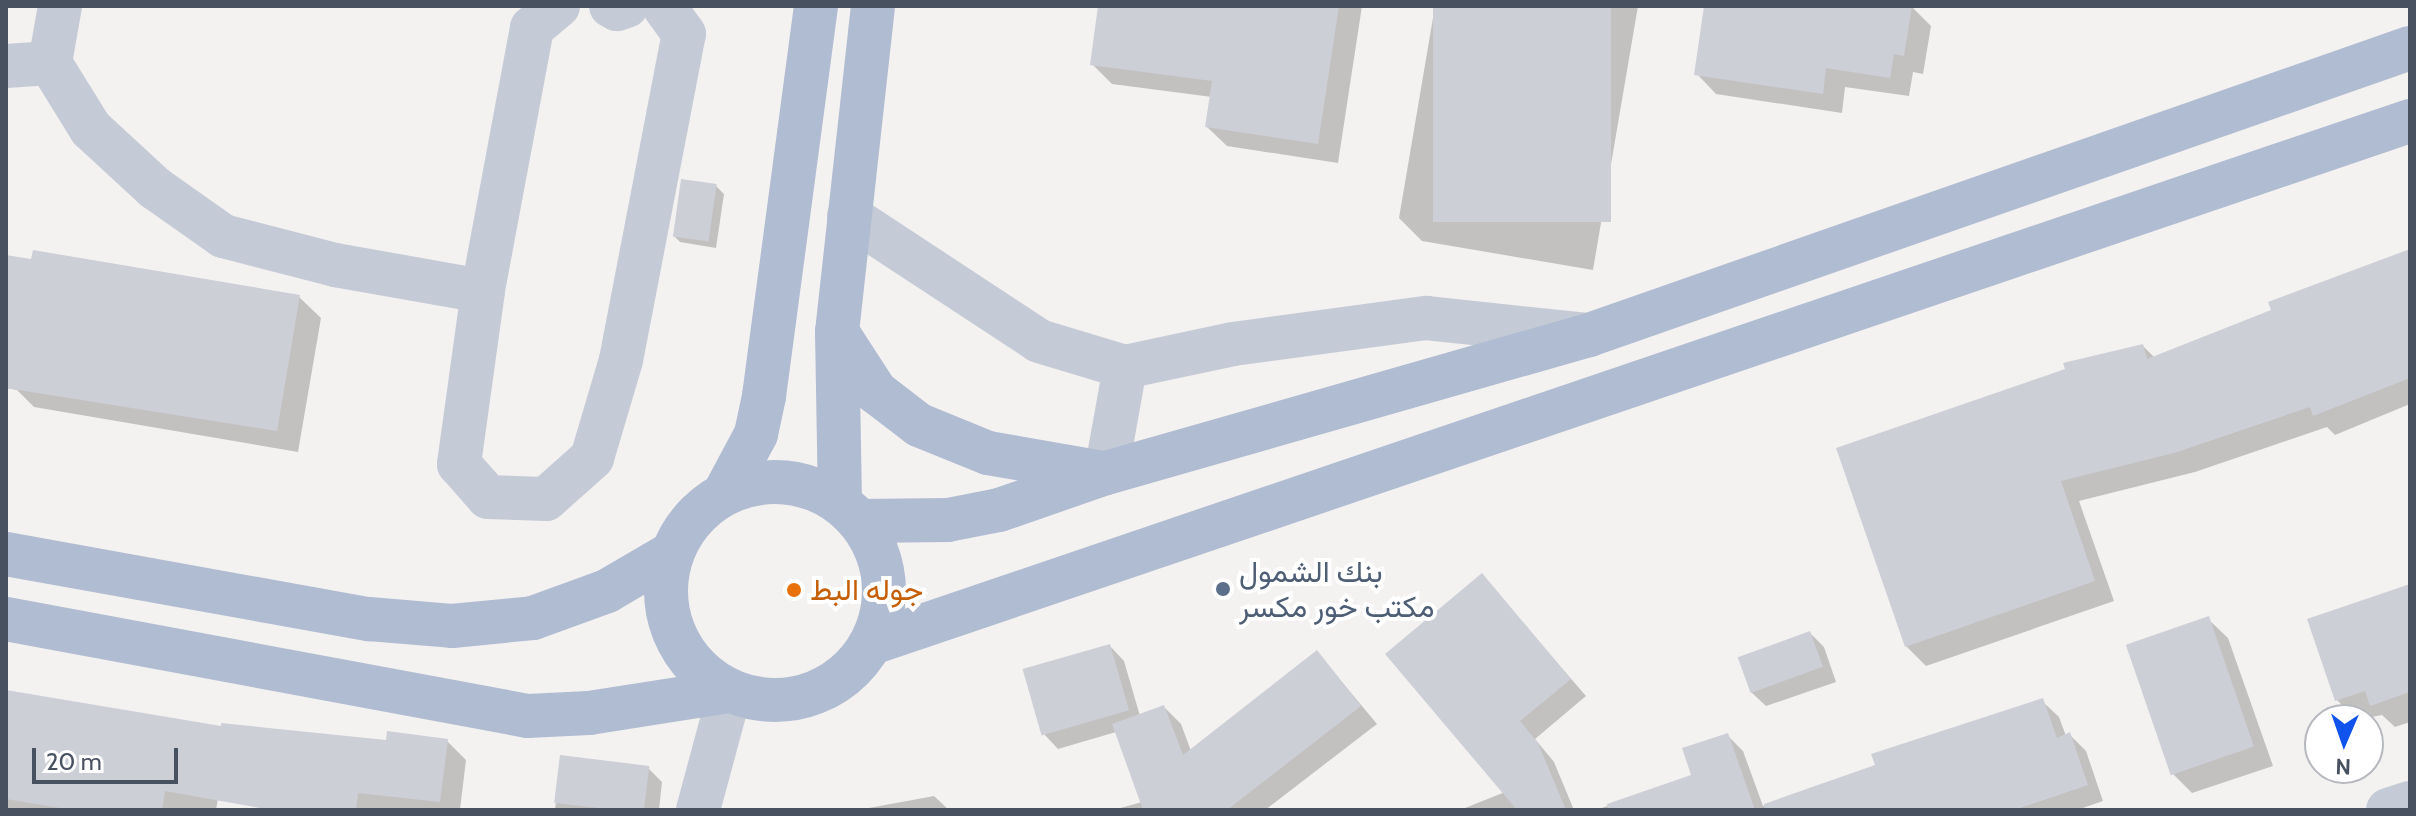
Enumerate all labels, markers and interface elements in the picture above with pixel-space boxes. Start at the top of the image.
place label: بنك الشمول مكتب خور مكسر [1239,554,1434,624]
place label: جوله البط [810,572,923,608]
marker: بنك الشمول مكتب خور مكسر [1214,580,1232,598]
marker: جوله البط [785,581,803,599]
north arrow [2304,704,2384,784]
scale bar [36,732,182,782]
text: 20 m [46,747,102,776]
text: N [2335,753,2351,780]

